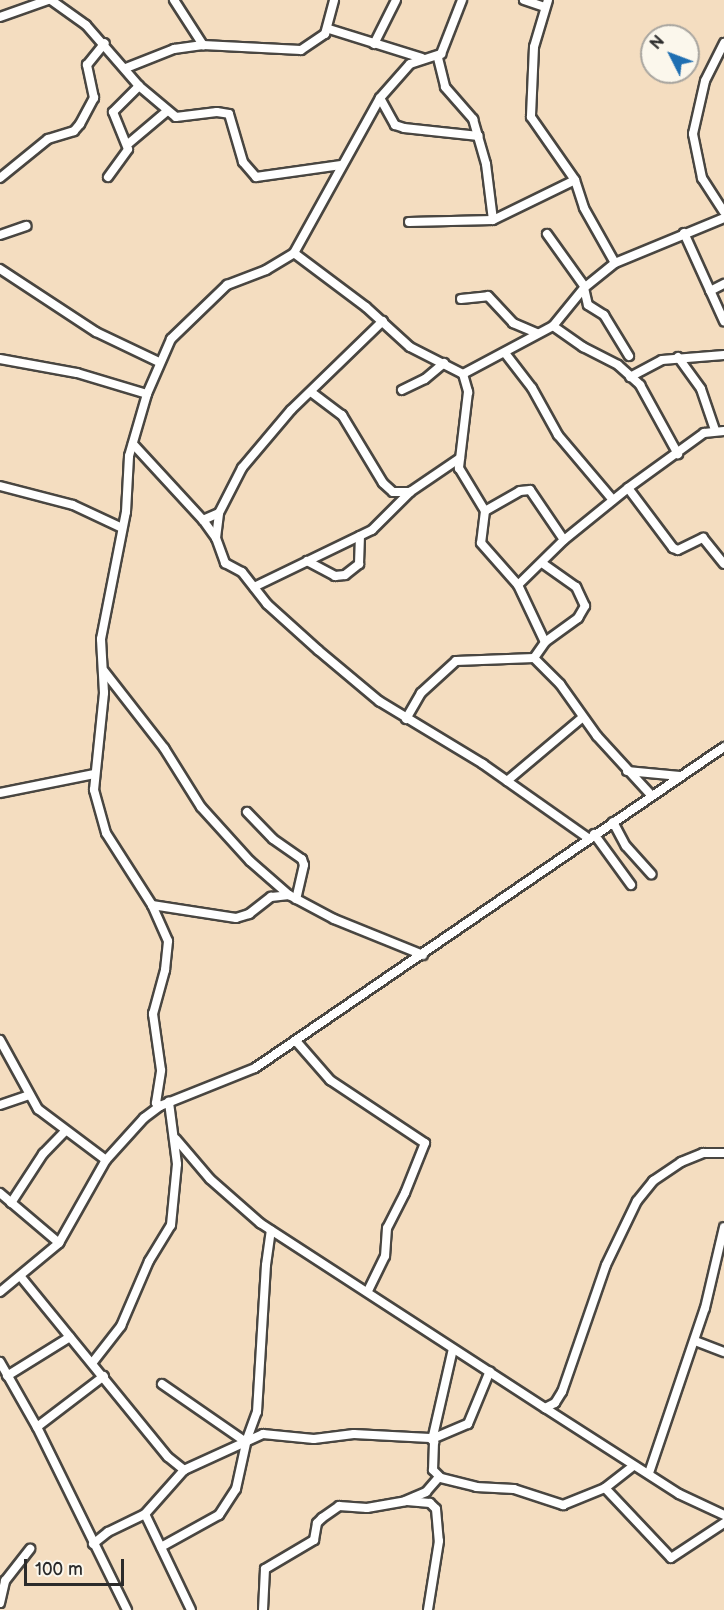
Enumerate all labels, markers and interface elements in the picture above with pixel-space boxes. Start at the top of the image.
north arrow [640,24,700,84]
text: N [647,32,669,54]
scale bar [27,1547,128,1585]
text: 100 m [35,1559,83,1580]

